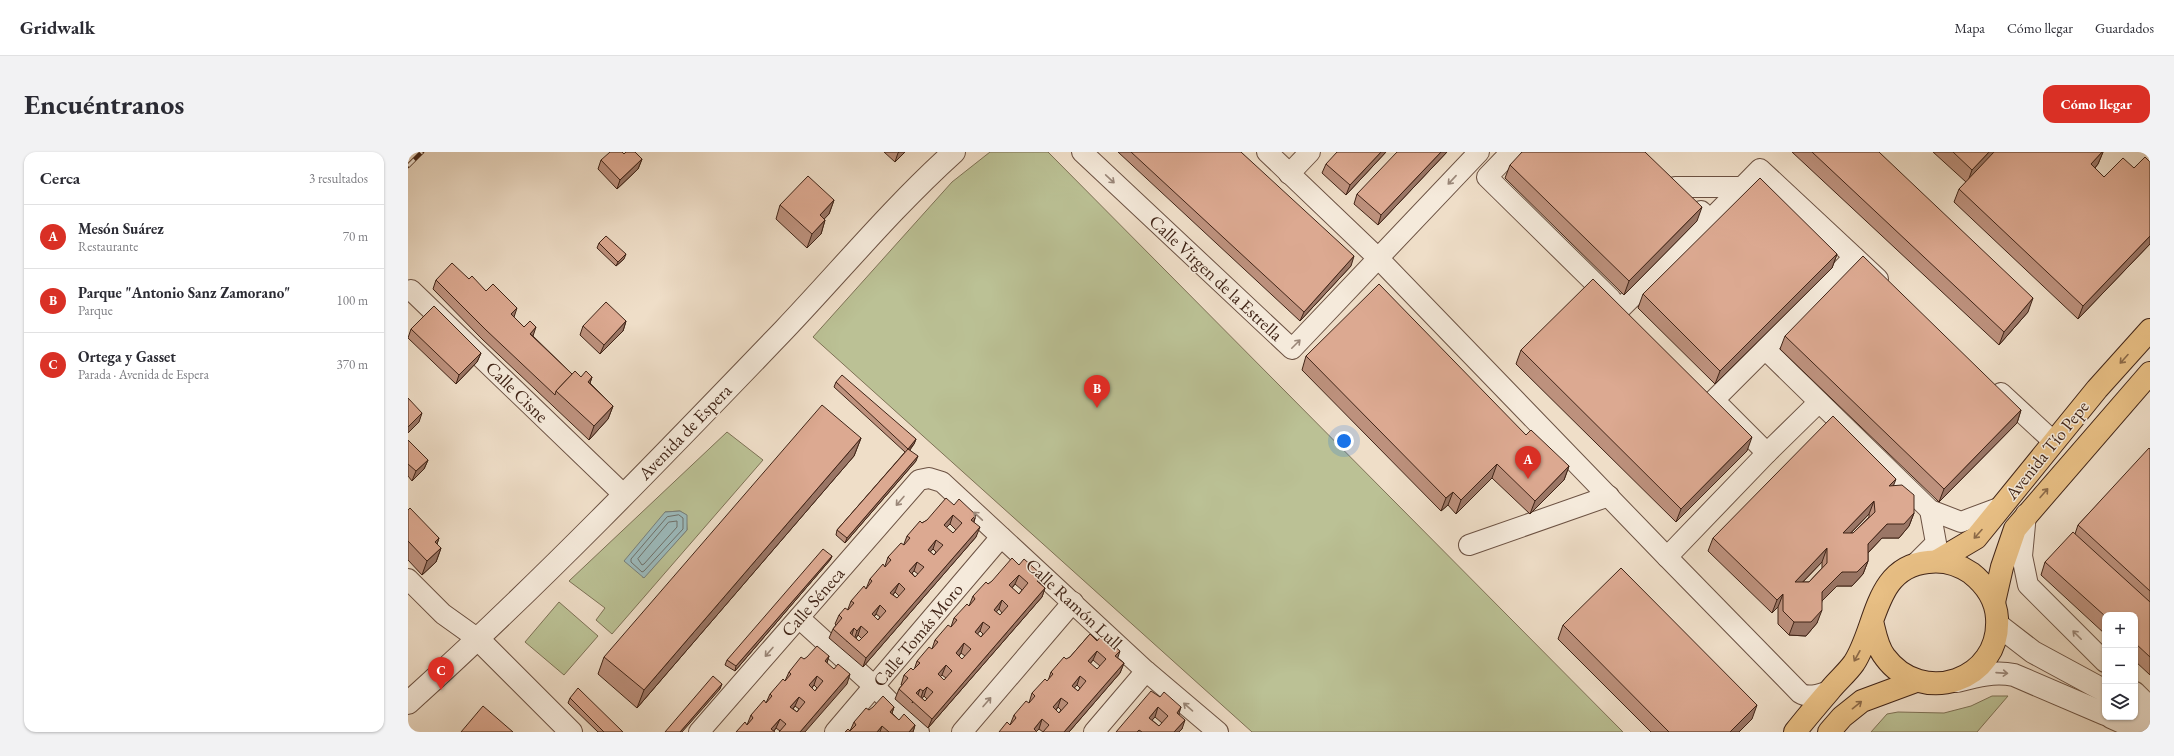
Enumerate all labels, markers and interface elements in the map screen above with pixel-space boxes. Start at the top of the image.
text: Gridwalk [20,15,95,40]
text: Mapa [1954,19,1985,37]
text: Cómo llegar [2007,19,2073,37]
text: Guardados [2095,19,2154,37]
button: Cómo llegar [2043,85,2150,123]
text: Encuéntranos [24,86,184,122]
text: Cerca [40,167,80,189]
text: 3 resultados [309,170,368,187]
one-way arrow [1105,174,1115,184]
one-way arrow [1448,175,1457,186]
street label: Calle Virgen de la Estrella [1145,210,1289,346]
text: Mesón Suárez [78,219,164,238]
text: A [48,228,58,245]
text: 70 m [343,228,368,245]
text: Restaurante [78,238,138,255]
text: Parque "Antonio Sanz Zamorano" [78,283,290,302]
text: B [49,292,57,309]
text: 100 m [337,292,368,309]
text: Parque [78,302,113,319]
one-way arrow [1292,339,1301,349]
text: Ortega y Gasset [78,347,176,366]
one-way arrow [2119,354,2129,364]
text: C [48,356,58,373]
text: 370 m [337,356,368,373]
street label: Calle Cisne [481,356,554,427]
text: Parada · Avenida de Espera [78,366,209,383]
pin: B [1084,375,1110,408]
street label: Avenida de Espera [632,378,737,485]
street label: Avenida Tío Pepe [1999,395,2094,505]
your location [1334,431,1354,451]
pin: A [1515,446,1541,479]
one-way arrow [2040,488,2049,498]
one-way arrow [896,496,905,506]
one-way arrow [973,511,983,521]
one-way arrow [1974,529,1983,539]
street label: Calle Ramón Lull [1021,553,1127,654]
street label: Calle Séneca [776,561,850,641]
street label: Calle Tomás Moro [867,578,968,691]
map controls [2102,612,2138,720]
button: + [2102,612,2138,648]
one-way arrow [2072,630,2082,639]
one-way arrow [764,647,774,657]
button: − [2102,648,2138,684]
one-way arrow [1853,650,1861,662]
pin: C [428,657,454,690]
one-way arrow [1995,670,2008,677]
button: layers [2102,684,2138,720]
one-way arrow [982,698,991,708]
one-way arrow [1851,700,1862,709]
one-way arrow [1183,702,1193,711]

